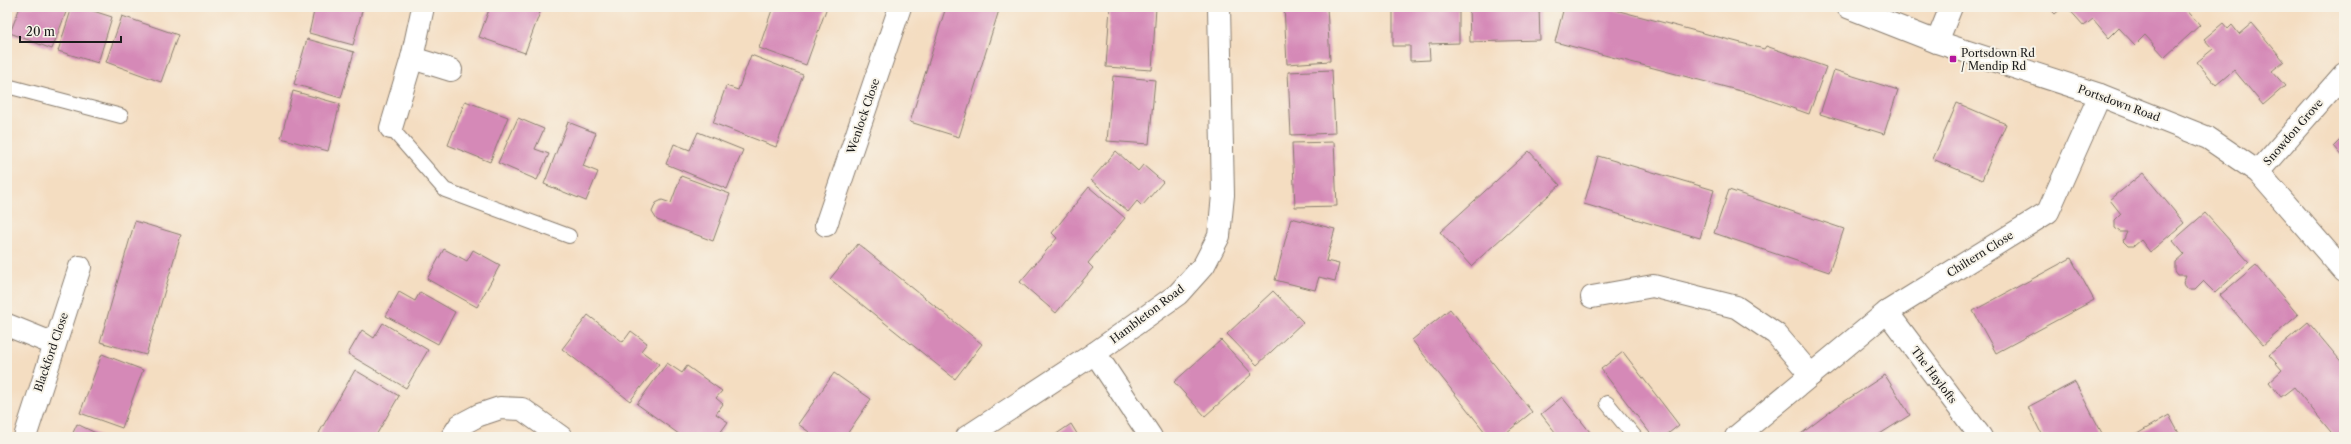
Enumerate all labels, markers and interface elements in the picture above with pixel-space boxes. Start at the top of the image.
scale bar [20,18,121,44]
text: 20 m [26,24,55,39]
place label: Portsdown Rd / Mendip Rd [1961,46,2035,73]
marker: Portsdown Rd / Mendip Rd [1948,54,1958,64]
street label: Wenlock Close [843,77,882,156]
street label: Portsdown Road [2076,82,2162,124]
street label: Snowdon Grove [2260,96,2326,168]
street label: Chiltern Close [1944,228,2016,280]
street label: Hambleton Road [1107,281,1187,346]
street label: Blackford Close [31,311,71,393]
street label: The Haylofts [1908,344,1960,406]

